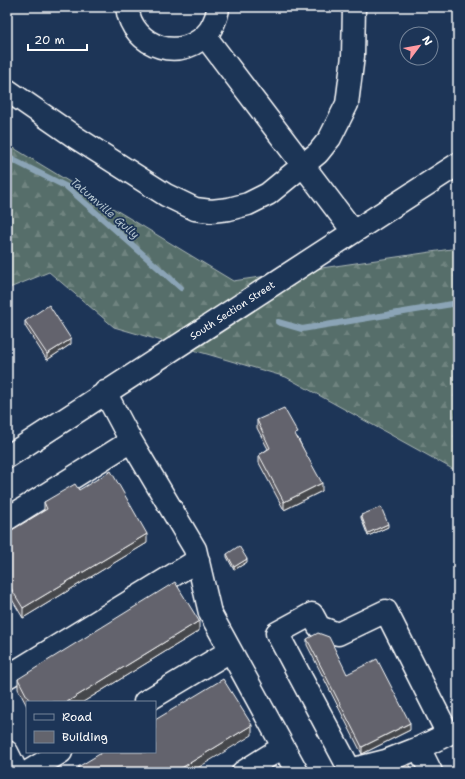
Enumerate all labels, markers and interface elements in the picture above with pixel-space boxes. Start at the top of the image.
scale bar [28,26,87,52]
north arrow [399,26,439,66]
text: 20 m [34,32,65,48]
text: N [418,33,436,49]
water label: Tatumville Gully [67,174,142,242]
street label: South Section Street [187,278,277,343]
legend [26,701,156,753]
text: Road [62,709,93,725]
text: Building [62,729,108,745]

